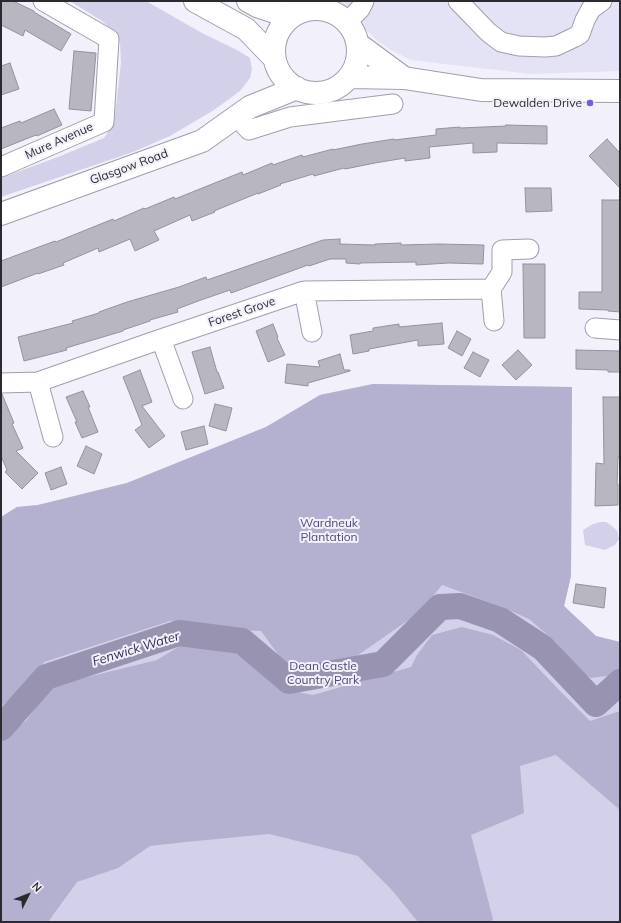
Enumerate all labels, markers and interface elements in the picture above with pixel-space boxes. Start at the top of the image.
place label: Dewalden Drive [493,96,582,110]
marker: Dewalden Drive [585,98,595,108]
street label: Mure Avenue [23,120,95,162]
street label: Glasgow Road [88,146,170,188]
street label: Forest Grove [207,294,277,330]
park label: Wardneuk Plantation [300,516,358,544]
water label: Fenwick Water [91,628,181,670]
park label: Dean Castle Country Park [287,659,359,687]
north arrow [8,875,48,915]
text: N [29,879,45,895]

